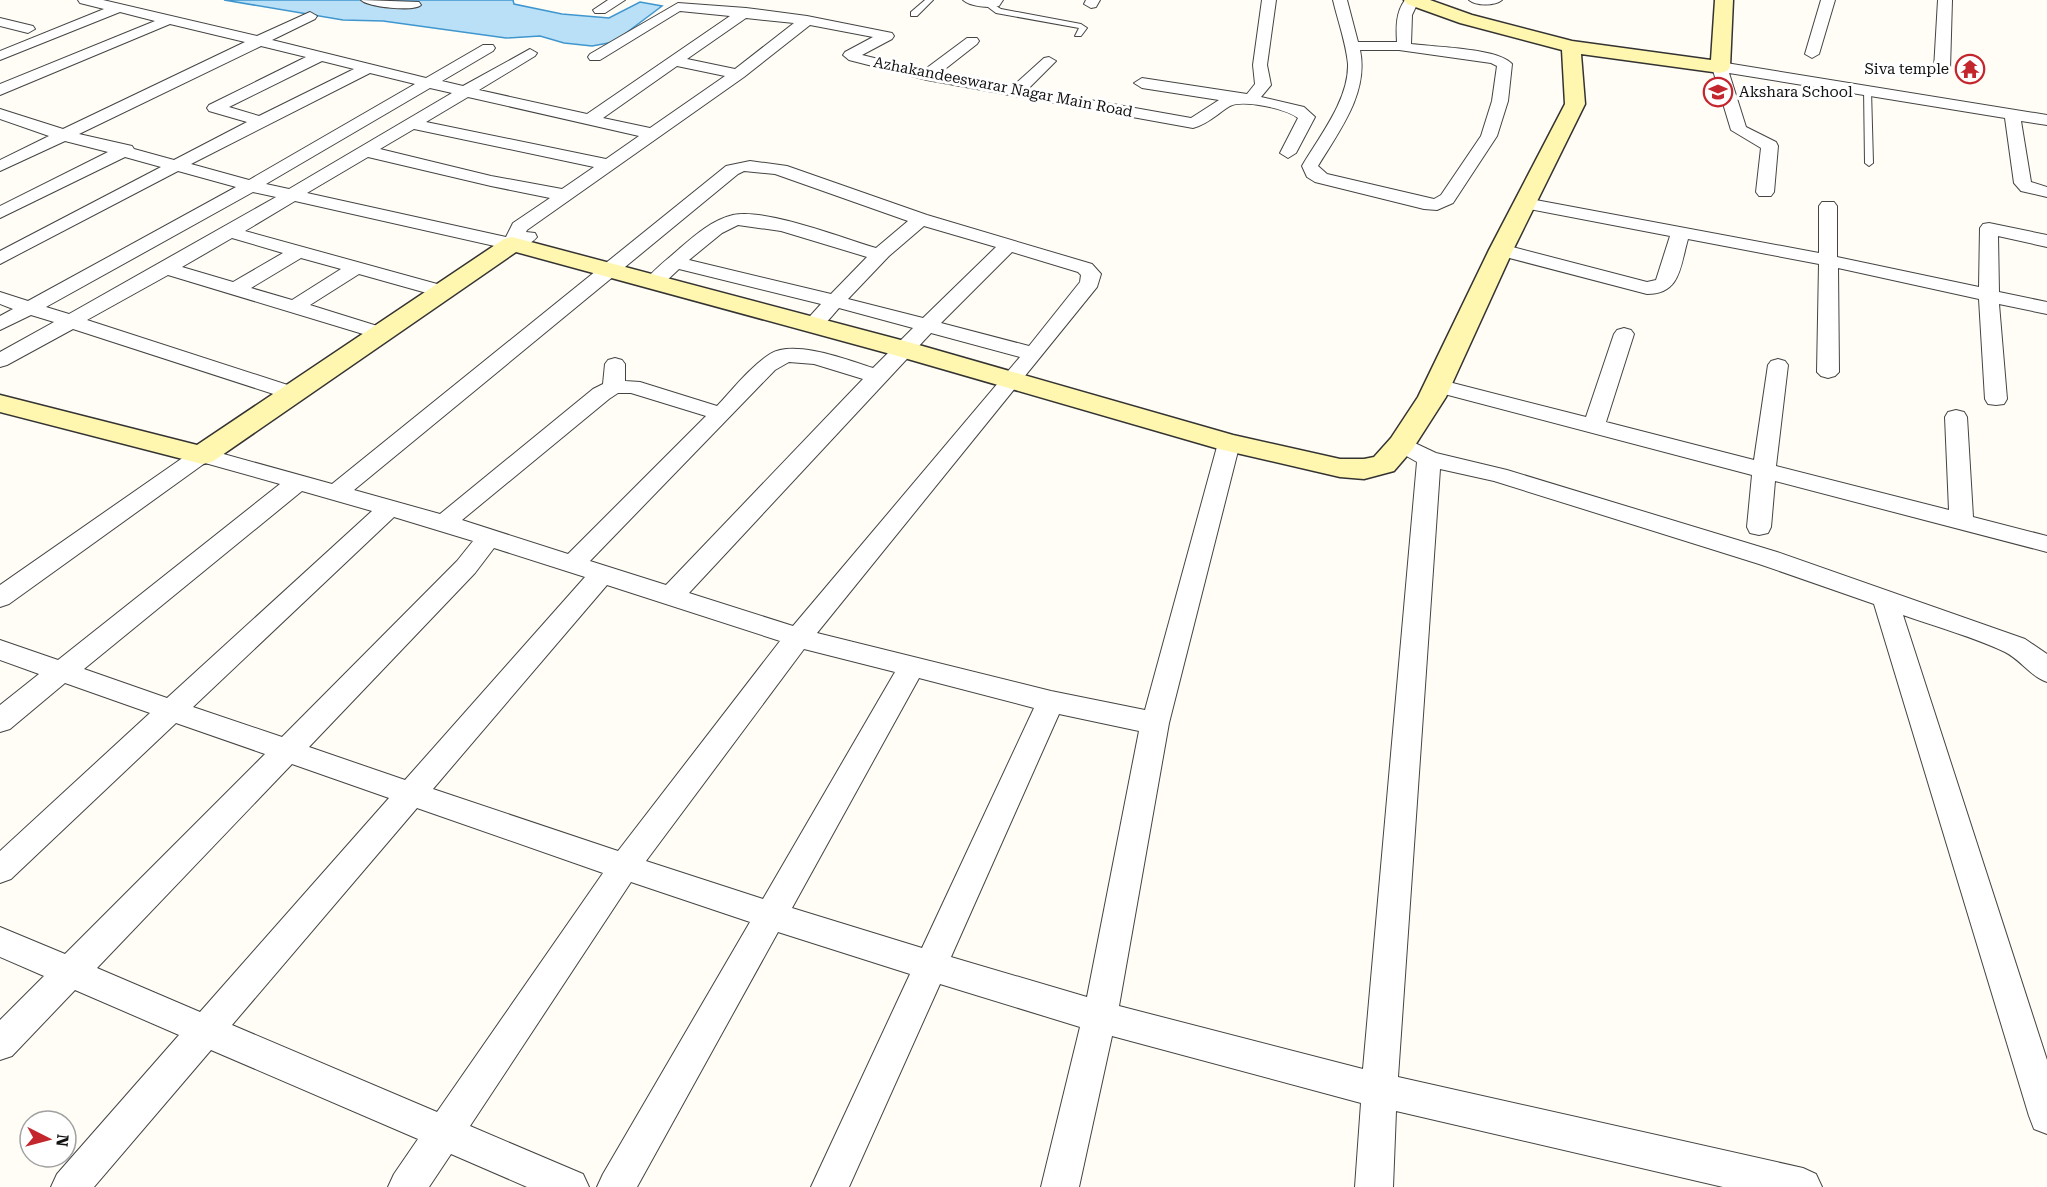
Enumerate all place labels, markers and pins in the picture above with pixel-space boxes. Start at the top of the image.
temple icon: Siva temple [1954,53,1986,85]
place label: Siva temple [1865,60,1949,78]
school or university icon: Akshara School [1702,76,1734,108]
place label: Akshara School [1739,83,1853,101]

